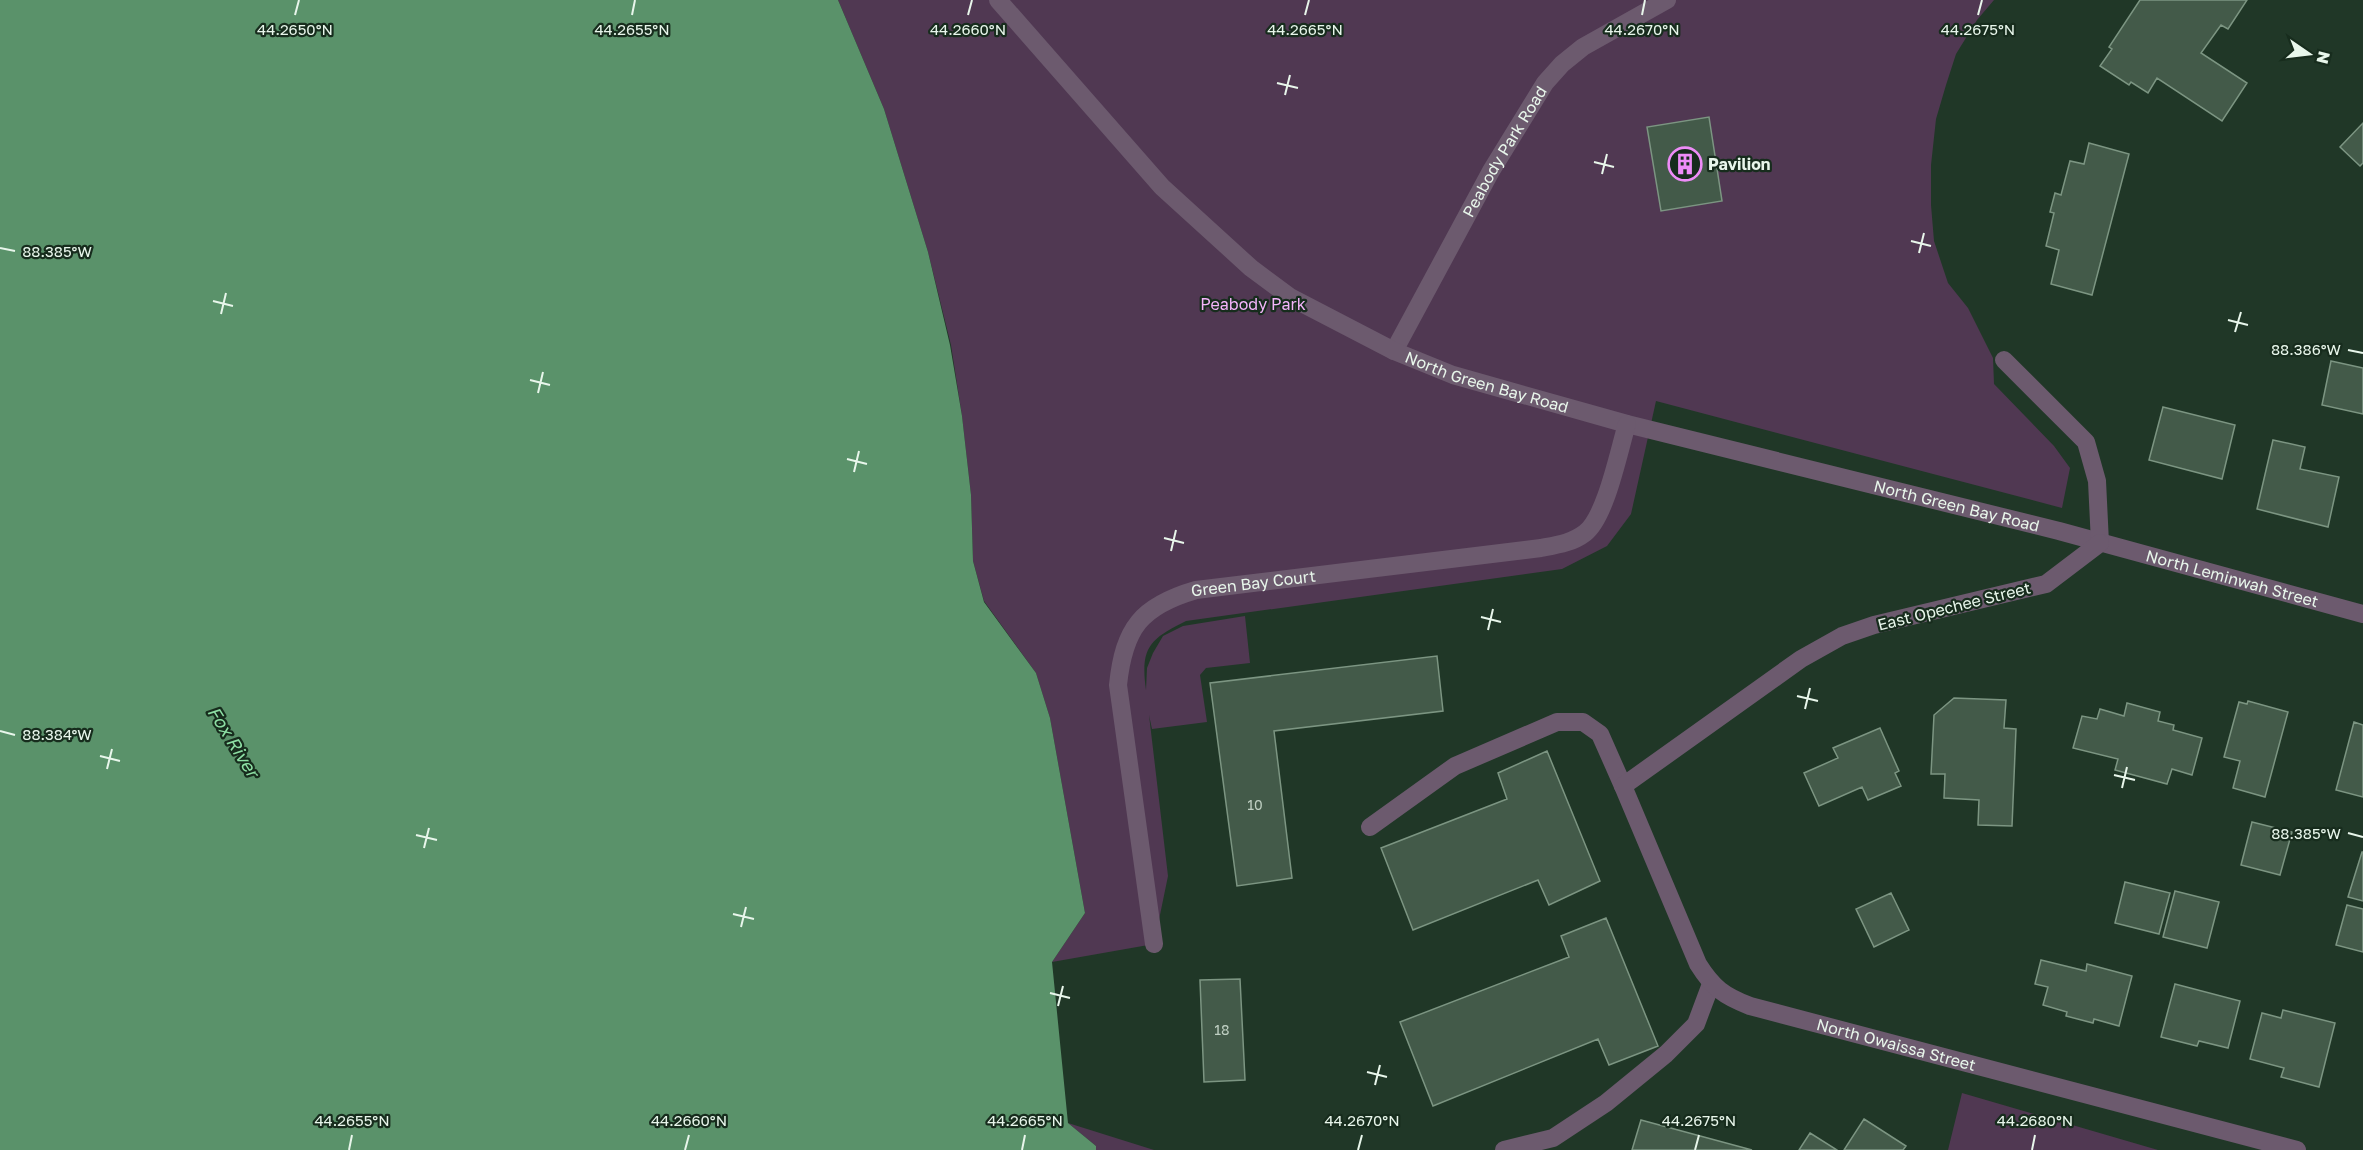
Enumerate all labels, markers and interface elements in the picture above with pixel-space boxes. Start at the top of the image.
text: 44.2650°N [257,20,333,38]
text: 44.2655°N [594,20,670,38]
text: 44.2660°N [930,20,1006,38]
text: 44.2665°N [1267,20,1343,38]
text: 44.2670°N [1604,20,1680,38]
text: 44.2675°N [1941,20,2015,38]
north arrow [2279,24,2339,84]
text: N [2312,49,2335,66]
street label: Peabody Park Road [1458,82,1551,221]
building icon: Pavilion [1667,146,1703,182]
place label: Pavilion [1708,154,1771,174]
text: 88.385°W [22,242,92,260]
park label: Peabody Park [1200,294,1306,314]
text: 88.386°W [2271,340,2341,358]
street label: North Green Bay Road [1402,347,1571,417]
street label: North Green Bay Road [1872,476,2042,536]
street label: North Leminwah Street [2144,545,2321,611]
street label: Green Bay Court [1190,566,1317,601]
street label: East Opechee Street [1875,577,2033,635]
water label: Fox River [203,702,266,784]
text: 88.384°W [22,725,92,743]
house number: 10 [1247,796,1263,813]
text: 88.385°W [2271,824,2341,842]
street label: North Owaissa Street [1815,1014,1978,1075]
house number: 18 [1214,1021,1230,1038]
text: 44.2655°N [314,1111,390,1129]
text: 44.2660°N [651,1111,727,1129]
text: 44.2665°N [987,1111,1063,1129]
text: 44.2670°N [1324,1111,1400,1129]
text: 44.2675°N [1662,1111,1736,1129]
text: 44.2680°N [1997,1111,2073,1129]

